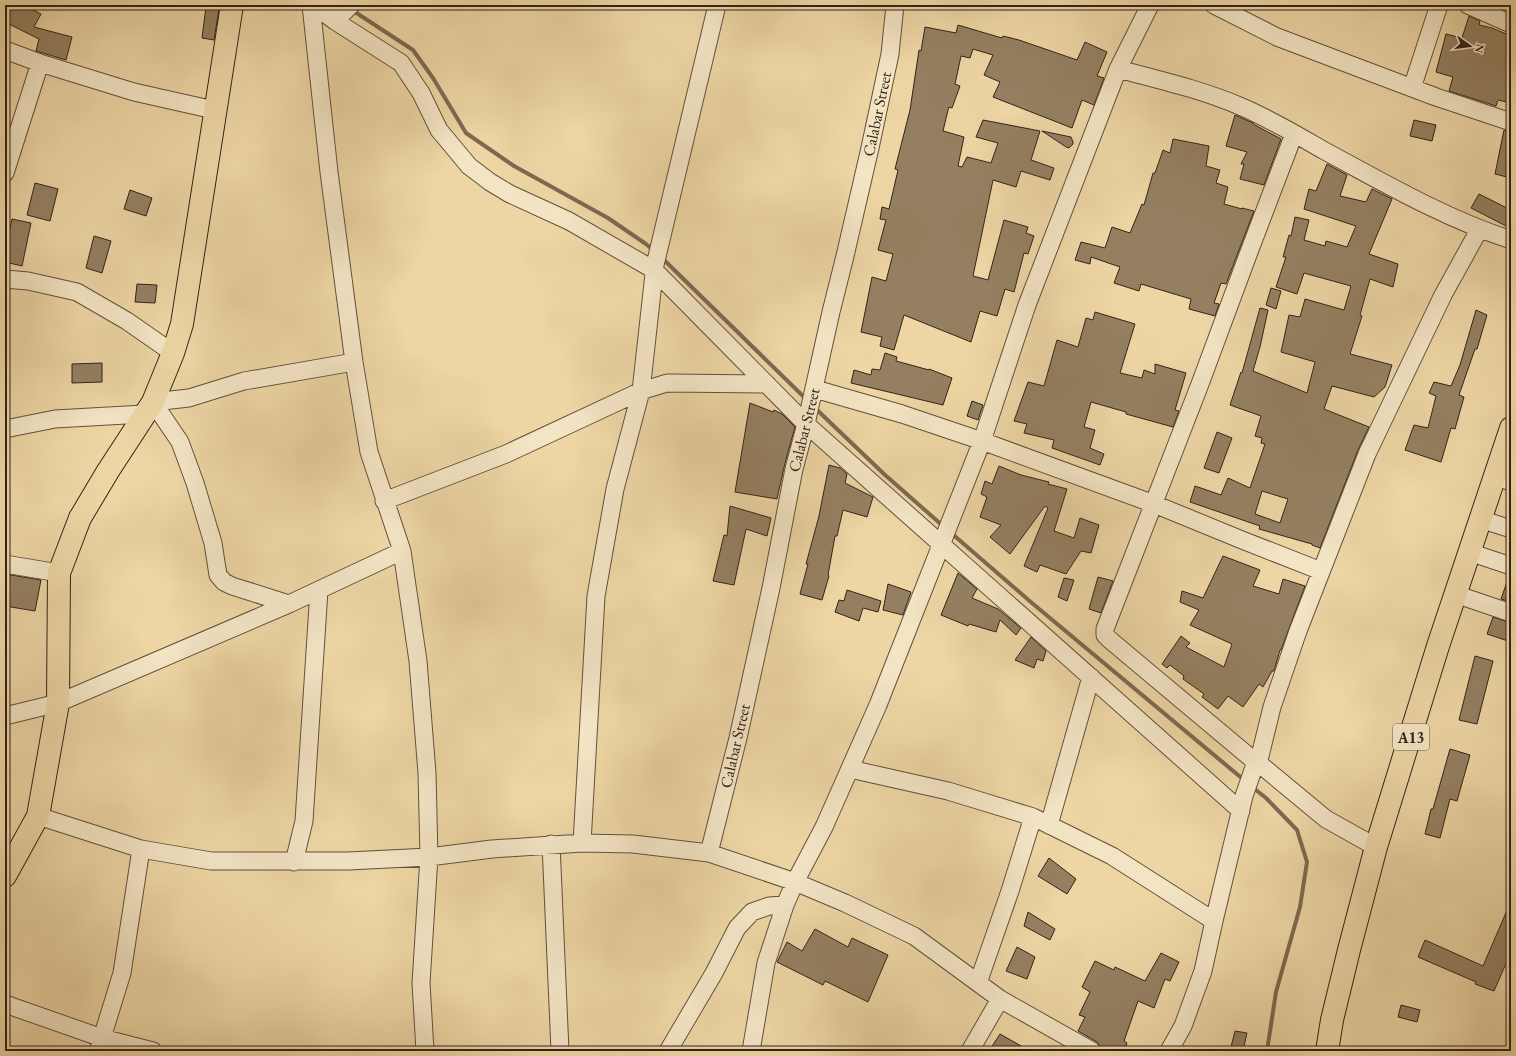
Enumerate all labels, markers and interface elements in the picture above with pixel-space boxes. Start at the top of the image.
north arrow [1450,26,1490,66]
text: N [1472,42,1488,55]
street label: Calabar Street [858,70,896,158]
street label: Calabar Street [783,386,825,474]
street label: Calabar Street [715,702,755,790]
road number: A13 [1393,724,1429,750]

